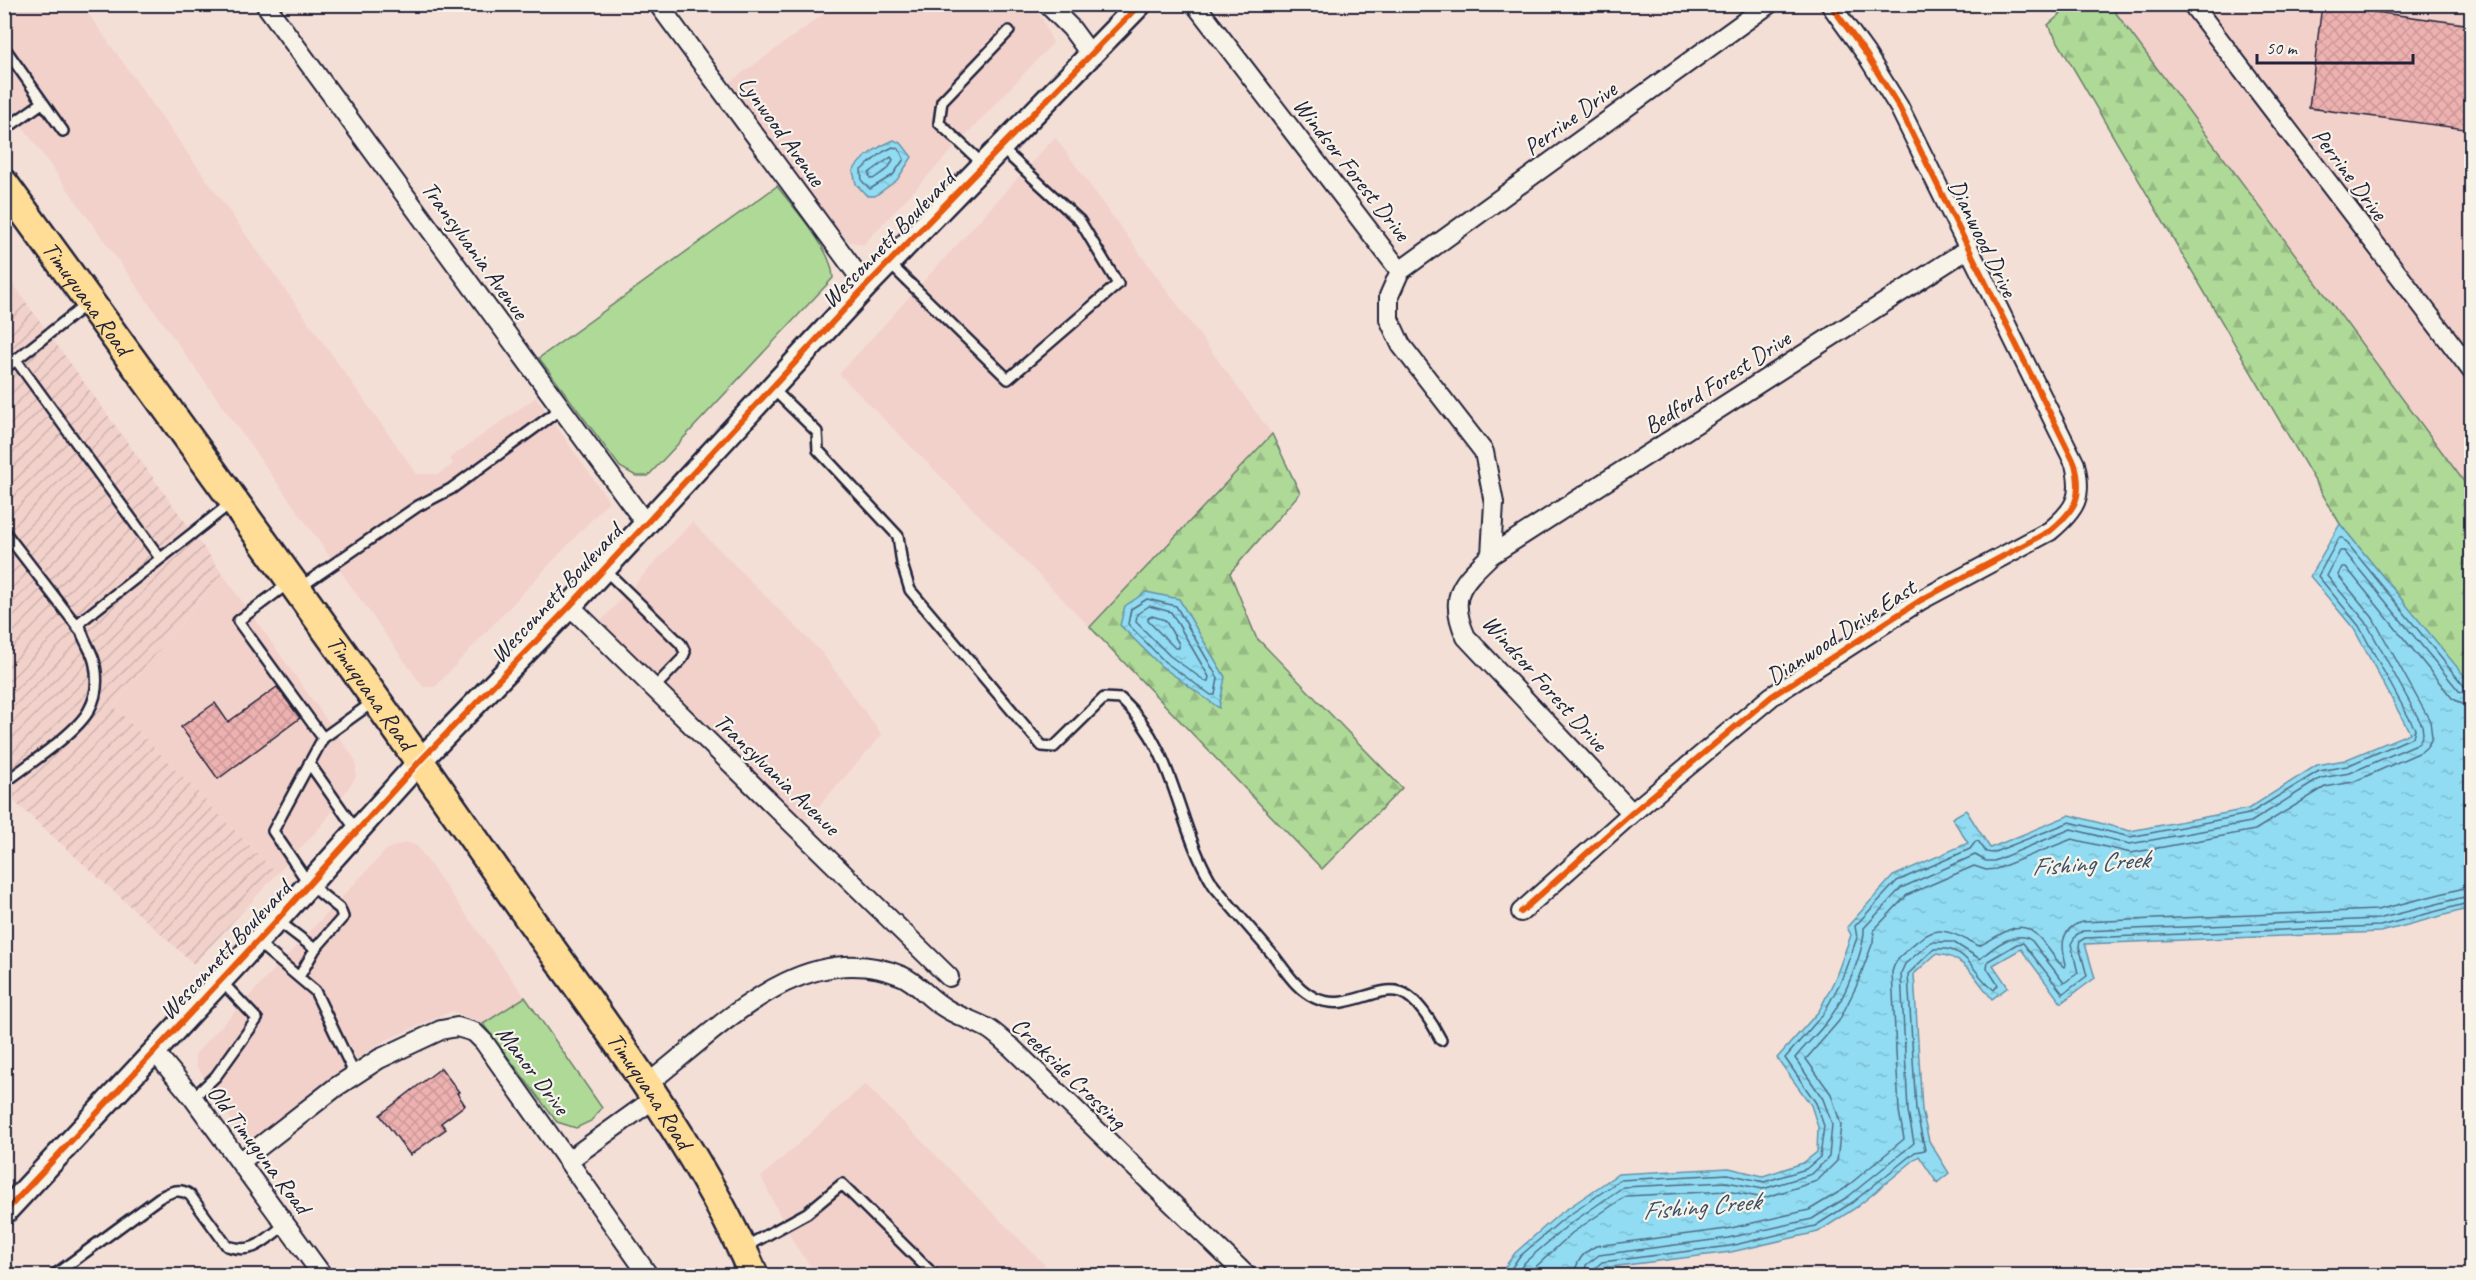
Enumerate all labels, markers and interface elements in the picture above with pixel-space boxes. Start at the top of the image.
scale bar [2257,27,2413,65]
text: 50 m [2266,37,2299,59]
street label: Lynwood Avenue [732,70,833,194]
street label: Perrine Drive [1518,73,1624,162]
street label: Windsor Forest Drive [1287,91,1419,248]
street label: Perrine Drive [2306,122,2396,228]
street label: Wesconnett Boulevard [815,161,964,314]
street label: Dianwood Drive [1942,174,2025,303]
street label: Transylvania Avenue [415,175,537,327]
street label: Timuquana Road [36,235,140,364]
street label: Bedford Forest Drive [1638,322,1798,441]
street label: Wesconnett Boulevard [484,514,631,669]
street label: Dianwood Drive East [1761,572,1923,691]
street label: Windsor Forest Drive [1476,608,1616,759]
street label: Timuquana Road [320,629,424,759]
street label: Transylvania Avenue [708,706,848,843]
water label: Fishing Creek [2030,842,2155,884]
street label: Wesconnett Boulevard [153,871,300,1026]
street label: Creekside Crossing [1005,1011,1134,1136]
street label: Manor Drive [490,1019,578,1122]
street label: Timuquana Road [600,1026,701,1157]
street label: Old Timuguna Road [201,1078,320,1223]
water label: Fishing Creek [1641,1184,1767,1228]

